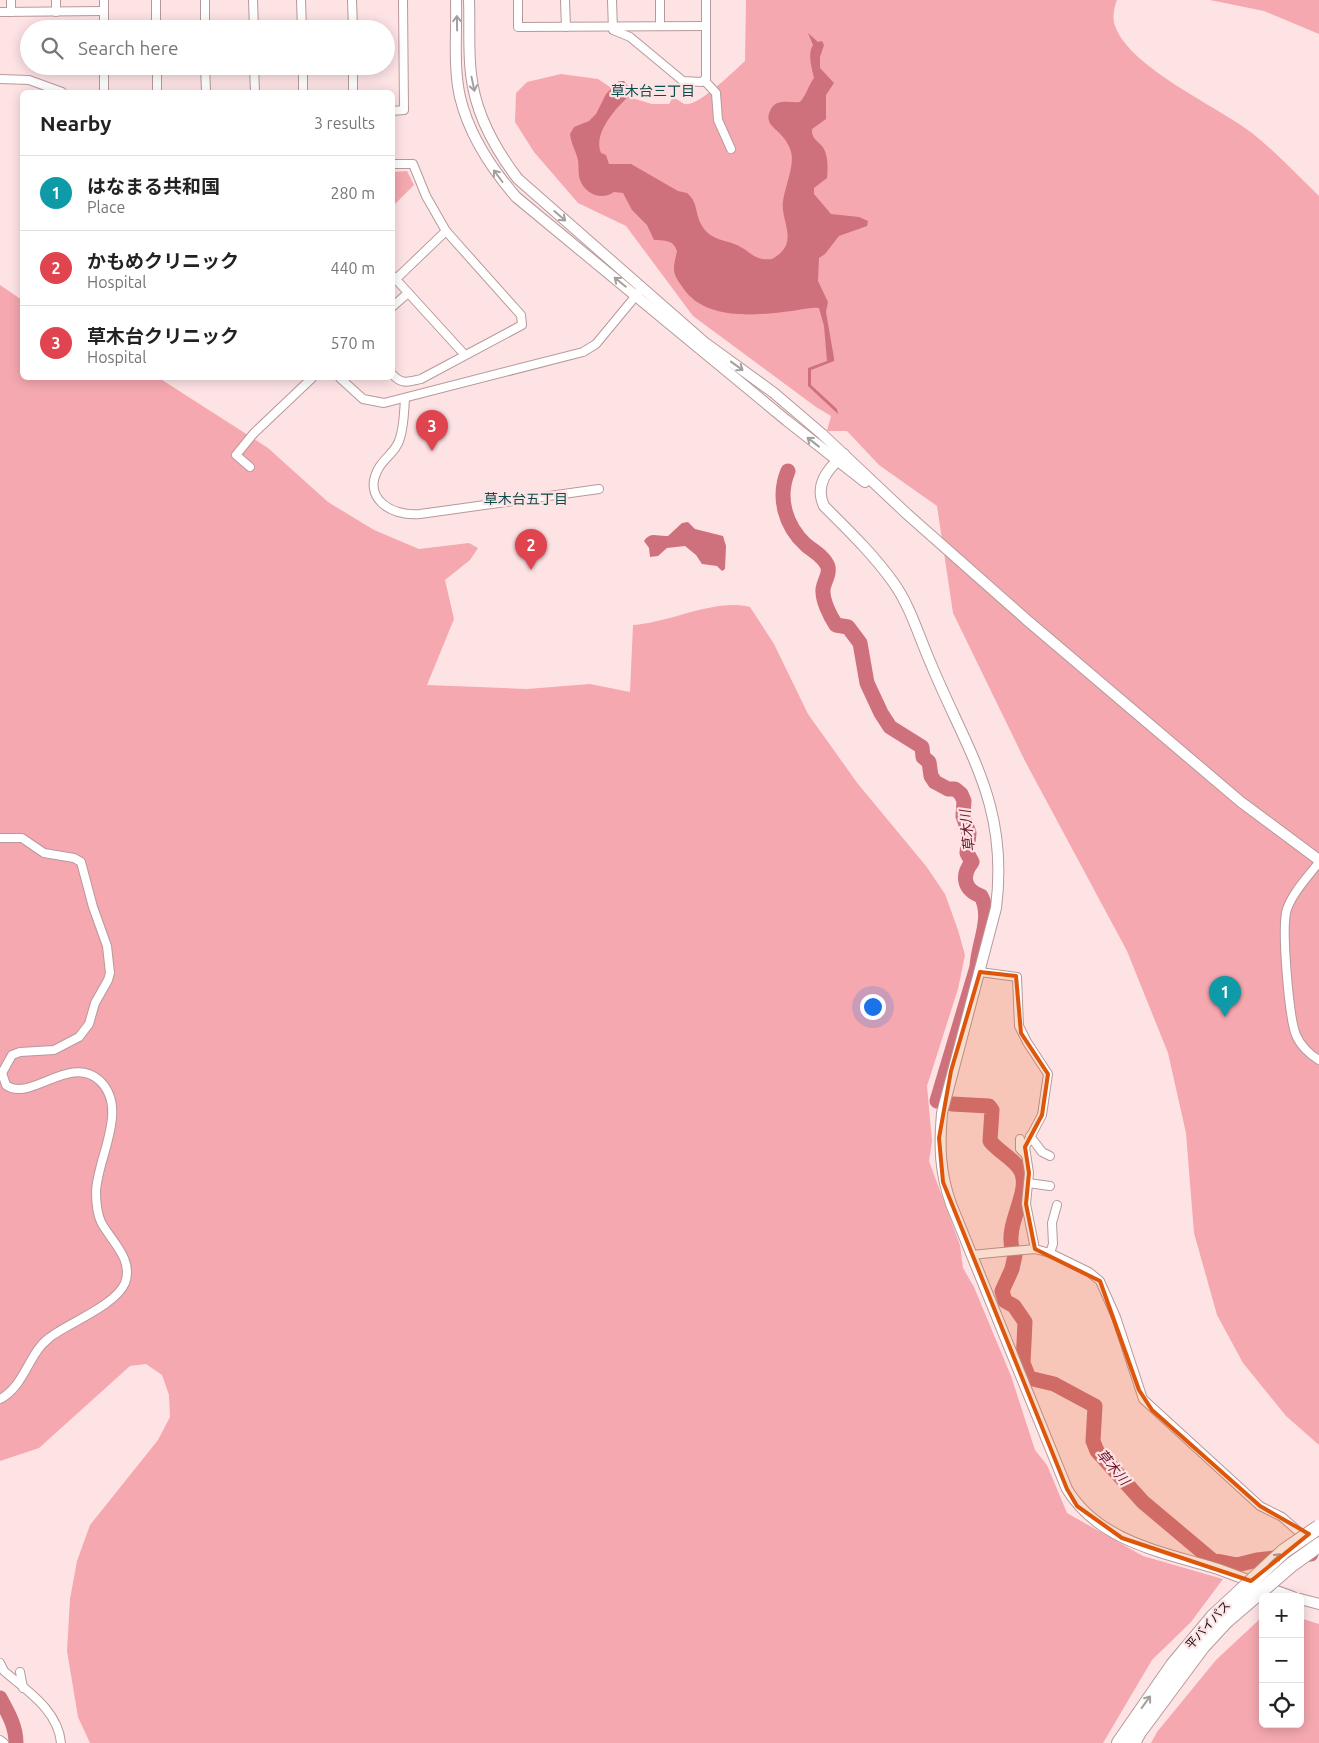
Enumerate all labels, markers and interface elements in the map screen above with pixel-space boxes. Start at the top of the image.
one-way arrow [452,15,461,31]
search box [20,20,395,75]
icon: search [38,34,66,62]
text: Search here [78,37,178,59]
one-way arrow [469,75,478,91]
district label: 草木台三丁目 [611,83,695,99]
text: Nearby [40,111,111,135]
text: 3 results [314,114,375,132]
one-way arrow [493,170,504,183]
text: はなまる共和国 [87,175,220,197]
text: 1 [51,184,61,202]
text: 280 m [330,184,375,202]
text: Place [87,198,125,216]
one-way arrow [553,210,566,222]
text: かもめクリニック [87,250,239,272]
text: 2 [51,259,61,277]
text: 440 m [330,259,375,277]
text: Hospital [87,273,146,291]
one-way arrow [614,277,627,288]
text: 草木台クリニック [87,325,239,347]
text: 3 [51,334,61,352]
text: 570 m [330,334,375,352]
text: Hospital [87,348,146,366]
one-way arrow [730,361,744,371]
pin: 3 [416,410,448,451]
one-way arrow [807,436,820,447]
district label: 草木台五丁目 [484,491,568,507]
pin: 2 [515,529,547,570]
water label: 草木川 [957,807,977,853]
pin: 1 [1209,976,1241,1017]
your location [860,994,886,1020]
water label: 草木川 [1093,1446,1134,1490]
one-way arrow [1269,1553,1281,1565]
map controls [1259,1593,1304,1728]
button: + [1259,1593,1304,1638]
street label: 平バイパス [1183,1598,1232,1651]
button: − [1259,1638,1304,1683]
button: locate [1259,1683,1304,1728]
one-way arrow [1141,1695,1151,1709]

